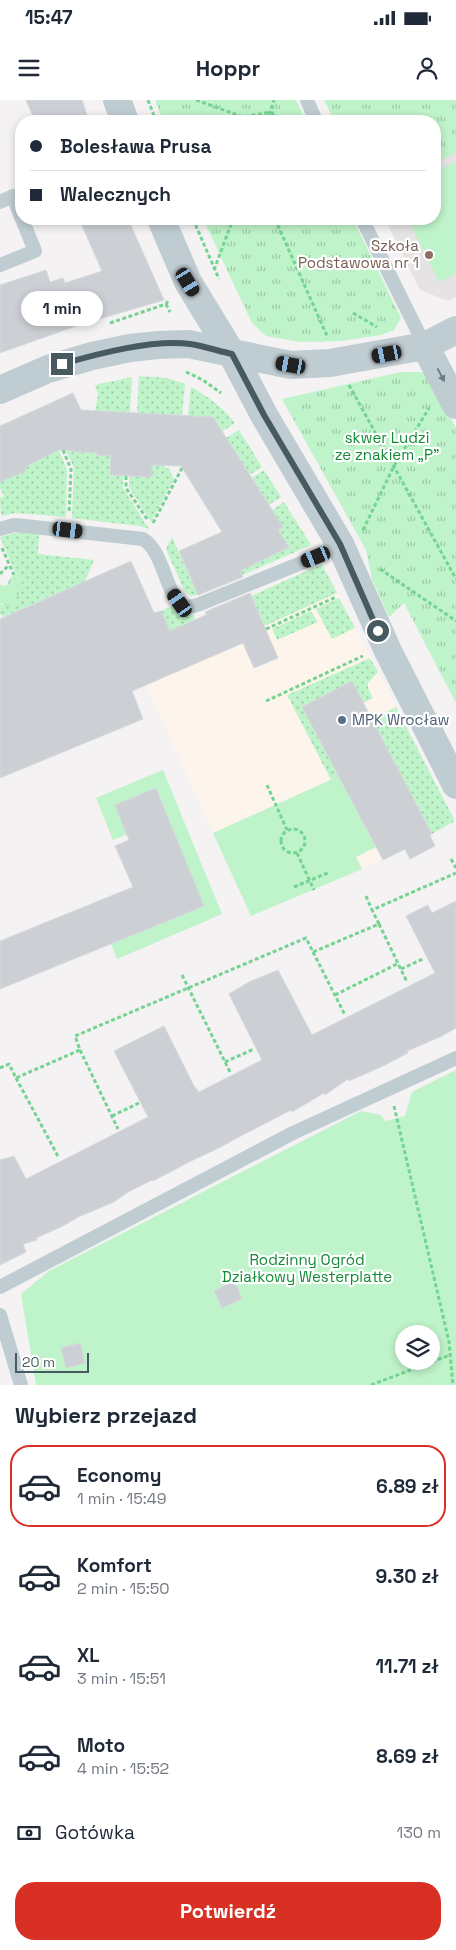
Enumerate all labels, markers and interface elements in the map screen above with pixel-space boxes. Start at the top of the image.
text: 15:47 [25,5,72,30]
icon: menu [15,54,43,82]
text: Hoppr [196,54,260,82]
icon: person [413,54,441,82]
text: Bolesława Prusa [60,134,211,159]
text: Walecznych [60,182,171,207]
place label: Szkoła Podstawowa nr 1 [298,236,419,272]
marker: Szkoła Podstawowa nr 1 [423,249,435,261]
car [173,265,202,299]
callout: 1 min [21,292,103,326]
text: 1 min [42,298,82,319]
car [370,344,403,364]
route end [51,353,73,375]
car [274,355,307,375]
one-way arrow [437,368,445,383]
park label: skwer Ludzi ze znakiem „P” [335,428,439,464]
car [52,521,83,539]
car [299,544,332,570]
car [165,586,194,620]
route start [367,620,389,642]
place label: MPK Wrocław [352,710,450,729]
marker: MPK Wrocław [336,714,348,726]
park label: Rodzinny Ogród Działkowy Westerplatte [222,1250,392,1286]
map controls [395,1325,440,1370]
button: layers [395,1325,440,1370]
scale bar [15,1350,89,1373]
text: 20 m [22,1353,55,1371]
text: Wybierz przejazd [15,1401,197,1429]
text: Economy [77,1463,161,1488]
icon: car [17,1464,62,1509]
text: 6.89 zł [376,1474,439,1499]
text: 1 min · 15:49 [77,1488,167,1509]
text: Komfort [77,1553,152,1578]
icon: car [17,1554,62,1599]
text: 9.30 zł [376,1564,439,1589]
text: 2 min · 15:50 [77,1578,170,1599]
text: XL [77,1643,100,1668]
icon: car [17,1644,62,1689]
text: 11.71 zł [375,1654,439,1679]
text: 3 min · 15:51 [77,1668,166,1689]
text: Moto [77,1733,125,1758]
icon: car [17,1734,62,1779]
text: 8.69 zł [376,1744,439,1769]
text: 4 min · 15:52 [77,1758,169,1779]
icon: cash [15,1819,43,1847]
text: Gotówka [55,1820,135,1845]
text: 130 m [397,1822,441,1843]
button: Potwierdź [15,1882,441,1940]

